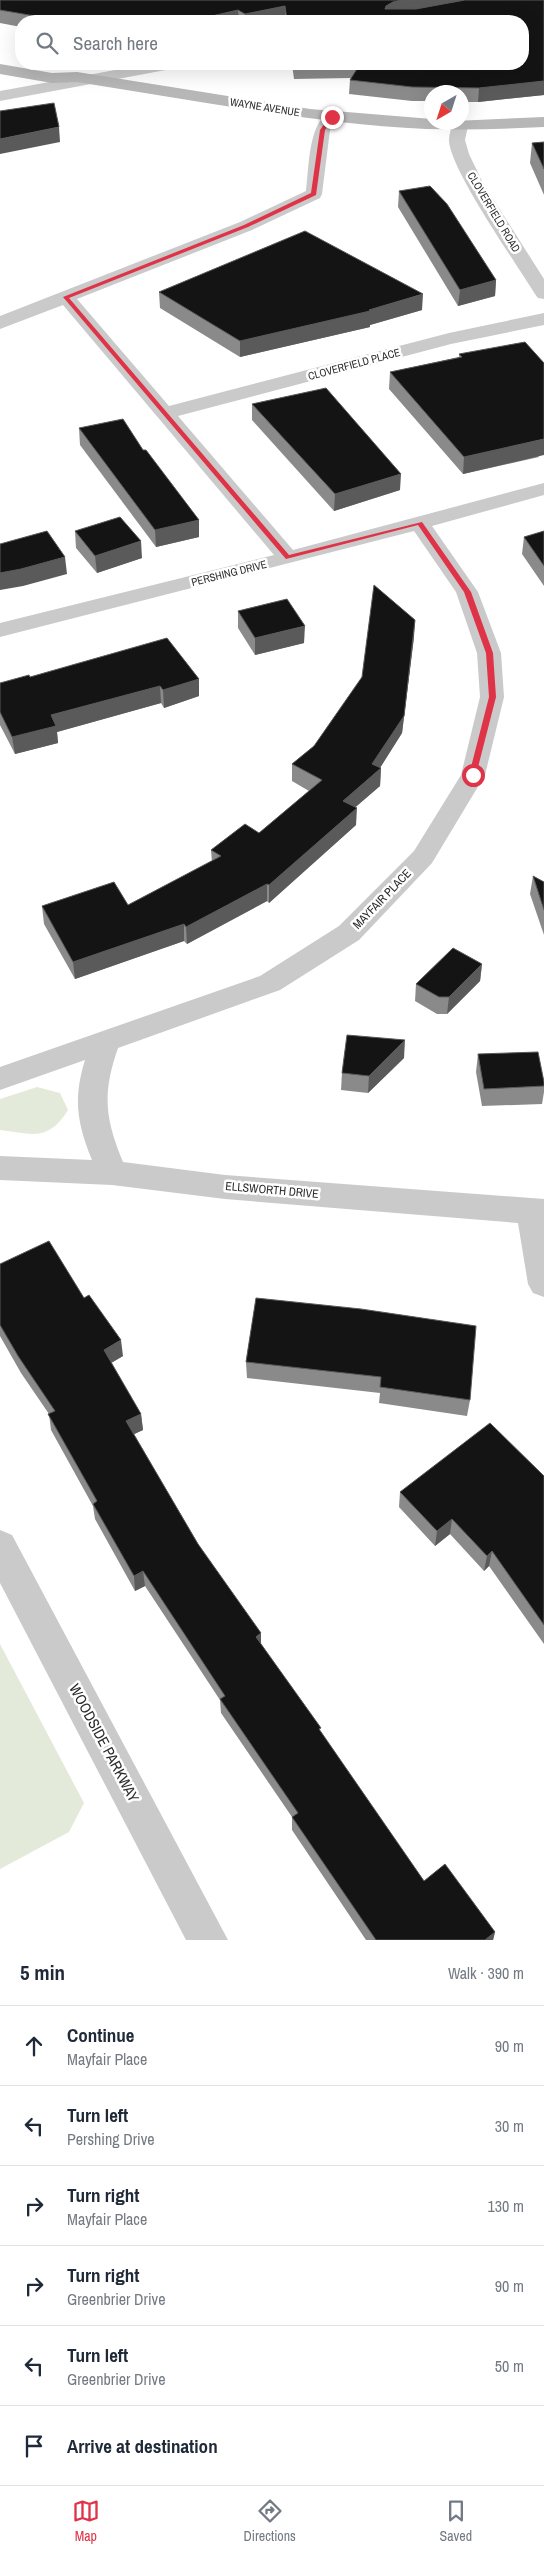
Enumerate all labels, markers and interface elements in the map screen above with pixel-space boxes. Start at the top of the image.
search box [15,15,529,70]
icon: search [33,29,61,57]
text: Search here [73,30,158,56]
north arrow [424,85,469,130]
street label: WAYNE AVENUE [229,95,301,119]
route end [321,106,344,129]
street label: CLOVERFIELD ROAD [465,169,523,255]
street label: CLOVERFIELD PLACE [306,345,402,383]
street label: PERSHING DRIVE [190,557,268,589]
route start [462,764,485,787]
street label: MAYFAIR PLACE [349,866,415,932]
street label: ELLSWORTH DRIVE [225,1178,319,1202]
street label: WOODSIDE PARKWAY [64,1680,145,1806]
text: 5 min [20,1958,65,1987]
text: Walk · 390 m [448,1962,524,1984]
text: Continue [67,2022,135,2048]
icon: ahead [20,2032,48,2060]
text: 90 m [495,2035,524,2057]
text: Mayfair Place [67,2048,147,2070]
text: Turn left [67,2102,128,2128]
icon: left [20,2112,48,2140]
text: 30 m [495,2115,524,2137]
text: Pershing Drive [67,2128,155,2150]
text: Turn right [67,2182,139,2208]
icon: right [20,2192,48,2220]
text: 130 m [488,2195,524,2217]
text: Mayfair Place [67,2208,147,2230]
text: Turn right [67,2262,139,2288]
icon: right [20,2272,48,2300]
text: 90 m [495,2275,524,2297]
text: Greenbrier Drive [67,2288,165,2310]
text: Turn left [67,2342,128,2368]
icon: left [20,2352,48,2380]
text: 50 m [495,2355,524,2377]
text: Greenbrier Drive [67,2368,165,2390]
icon: arrive [20,2432,48,2460]
text: Arrive at destination [67,2433,218,2459]
tab: Map [72,2497,100,2545]
tab: Directions [244,2497,296,2545]
tab: Saved [440,2497,472,2545]

